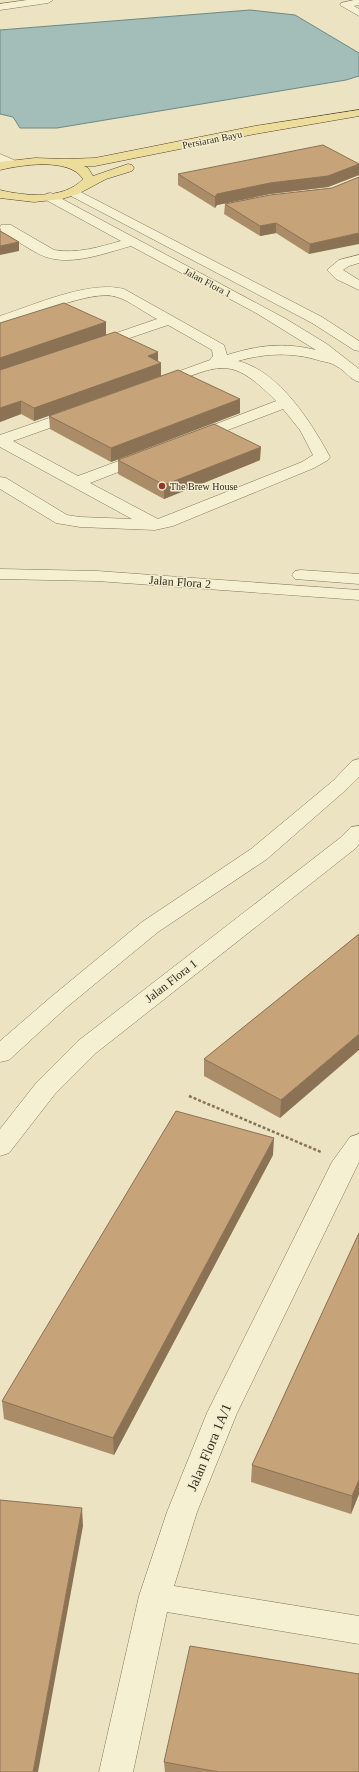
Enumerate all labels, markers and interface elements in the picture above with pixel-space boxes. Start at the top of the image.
street label: Persiaran Bayu [181,128,243,151]
street label: Jalan Flora 1 [182,265,233,299]
marker: The Brew House [157,481,167,491]
place label: The Brew House [170,481,238,492]
street label: Jalan Flora 2 [149,573,211,591]
street label: Jalan Flora 1 [142,956,200,1006]
street label: Jalan Flora 1A/1 [184,1401,235,1493]

